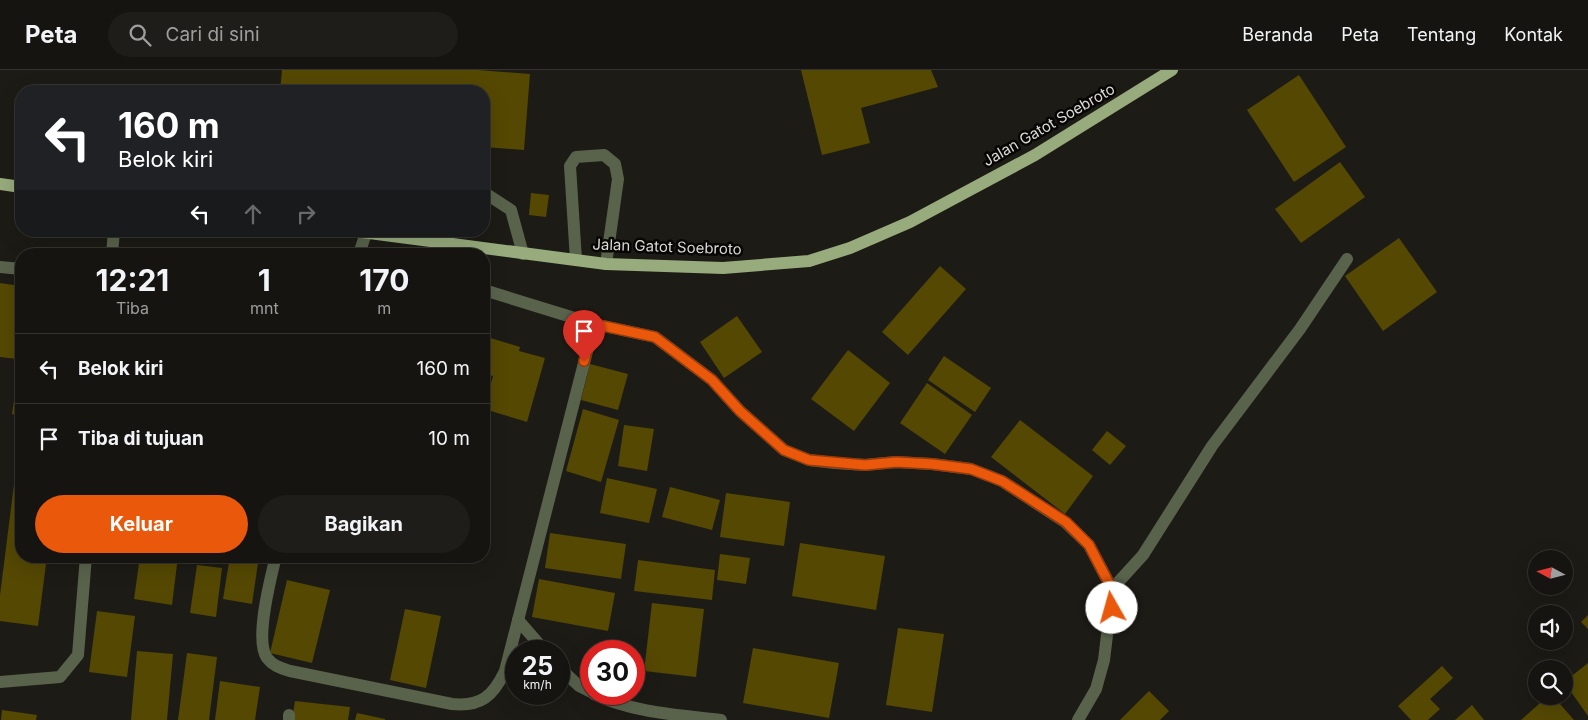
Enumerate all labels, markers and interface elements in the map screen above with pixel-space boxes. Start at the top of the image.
search box [108,12,458,57]
text: Peta [25,20,78,49]
icon: search [126,21,154,49]
text: Cari di sini [166,23,259,46]
text: Beranda [1242,24,1313,45]
text: Peta [1341,24,1379,45]
text: Tentang [1407,24,1476,45]
text: Kontak [1504,24,1563,45]
street label: Jalan Gatot Soebroto [979,79,1118,170]
text: 160 m [118,104,220,146]
icon: left [35,105,100,170]
text: Belok kiri [118,146,213,172]
icon: left [186,200,214,228]
icon: ahead [239,200,267,228]
icon: right [292,200,320,228]
street label: Jalan Gatot Soebroto [592,234,742,259]
text: 12:21 [96,262,169,298]
text: 1 [258,262,271,298]
text: 170 [359,262,409,298]
text: Tiba [116,298,149,318]
text: mnt [250,298,279,318]
text: m [377,298,391,318]
pin [563,310,605,361]
icon: arrive [570,317,598,345]
icon: left [35,355,63,383]
text: Belok kiri [78,357,163,380]
text: 160 m [417,357,470,380]
icon: arrive [35,425,63,453]
text: Tiba di tujuan [78,427,204,450]
text: 10 m [428,427,470,450]
button: Keluar [35,495,248,553]
button: Bagikan [258,495,470,553]
north arrow [1528,550,1572,595]
map controls [1528,550,1573,705]
position arrow [1085,581,1137,633]
button: sound [1528,605,1573,650]
speed limit sign: 30 [580,640,645,705]
text: 25 [522,651,553,681]
button: search [1528,660,1573,705]
text: km/h [523,677,552,692]

